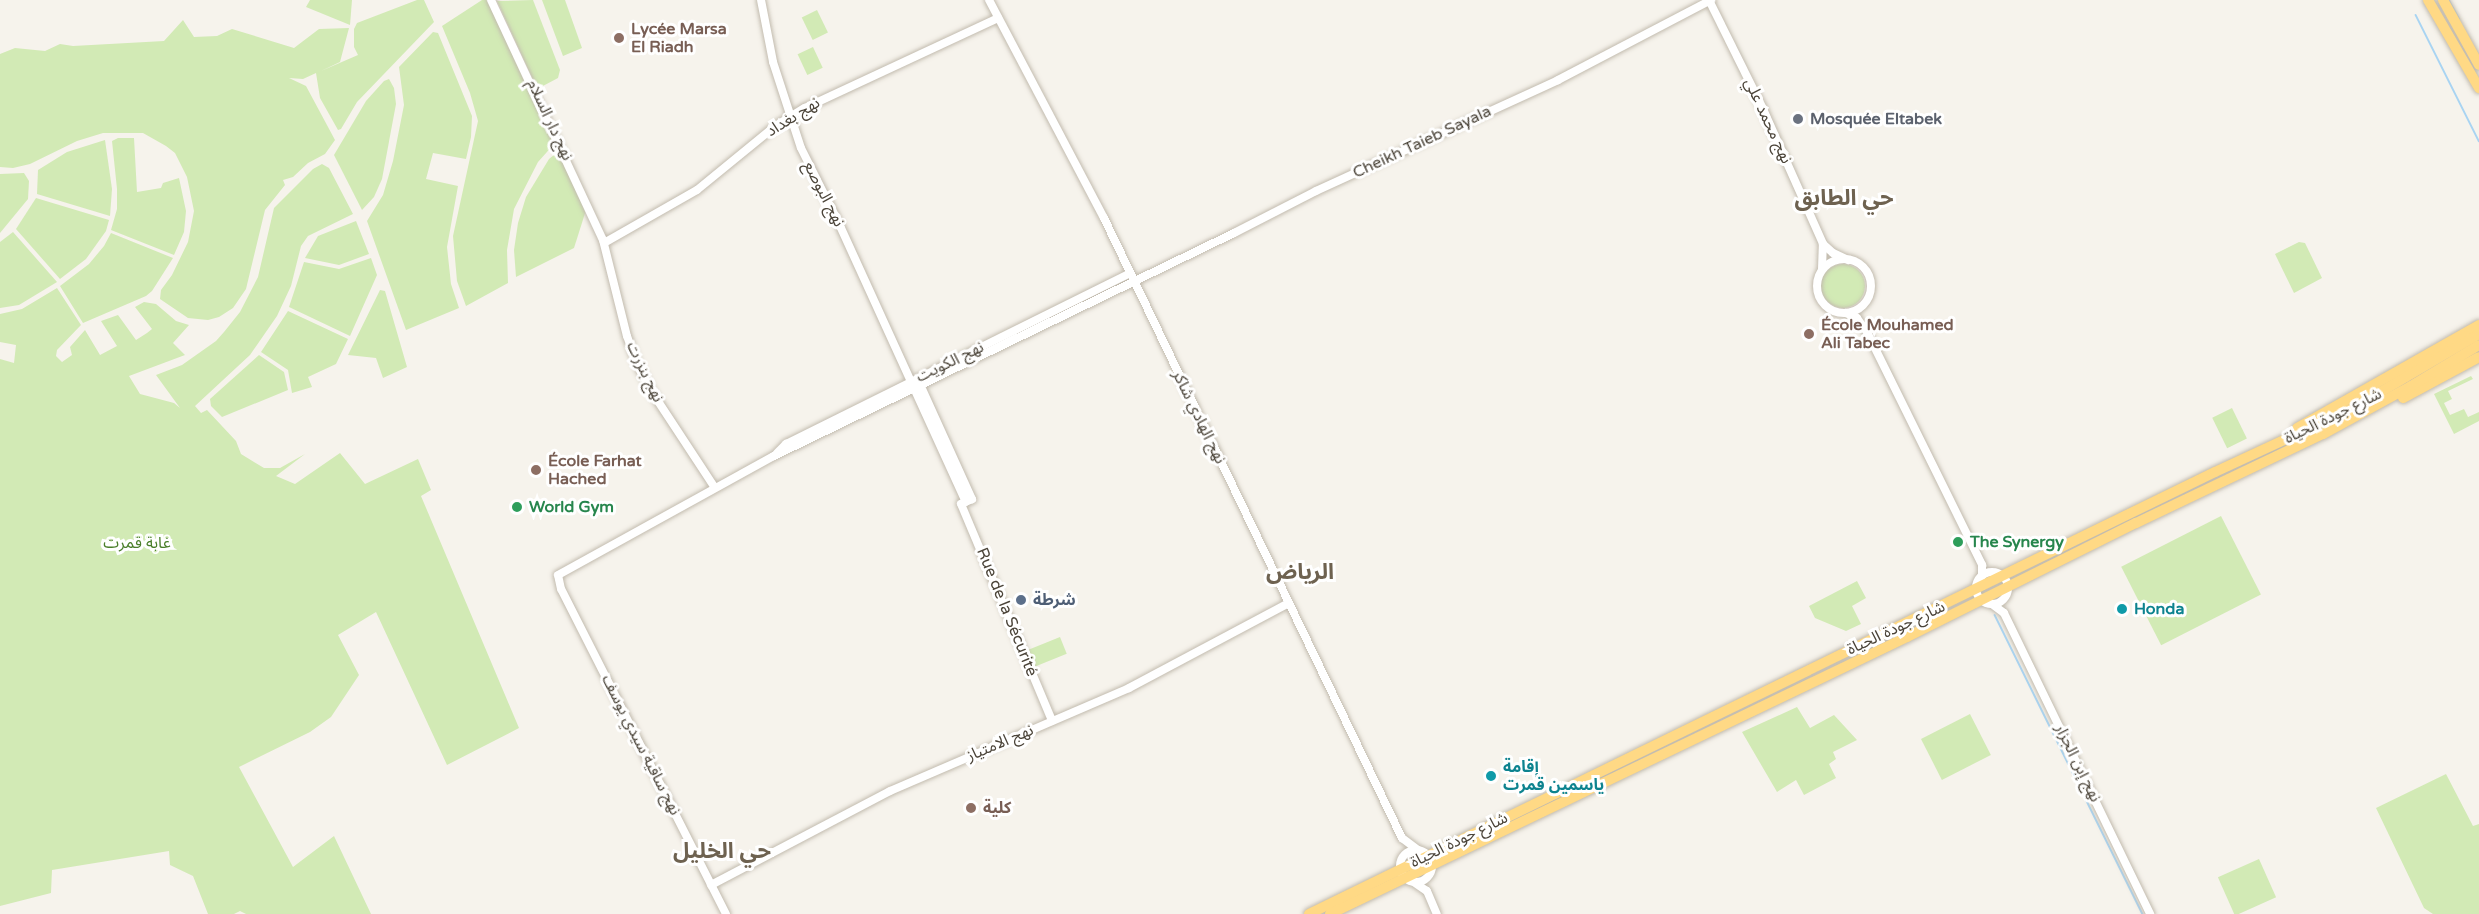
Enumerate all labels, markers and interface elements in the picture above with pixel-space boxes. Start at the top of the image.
place label: Lycée Marsa El Riadh [631,19,727,57]
marker: Lycée Marsa El Riadh [612,31,626,45]
street label: نهج محمد علي [1740,75,1796,167]
street label: نهج دار السلام [523,76,577,164]
street label: نهج بغداد [763,93,823,141]
street label: Cheikh Taieb Sayala [1350,102,1494,182]
place label: Mosquée Eltabek [1810,109,1942,129]
marker: Mosquée Eltabek [1791,112,1805,126]
street label: نهج البوصع [799,158,849,230]
district label: حي الطابق [1794,186,1894,212]
place label: École Mouhamed Ali Tabec [1821,315,1954,353]
marker: École Mouhamed Ali Tabec [1802,327,1816,341]
street label: نهج الكويت [913,337,987,387]
street label: نهج بنزرت [622,339,668,405]
street label: نهج الهادي شاكر [1168,367,1230,467]
street label: شارع جودة الحياة [2281,384,2385,448]
place label: École Farhat Hached [548,451,642,489]
marker: École Farhat Hached [529,463,543,477]
place label: World Gym [529,497,614,517]
marker: World Gym [510,500,524,514]
place label: The Synergy [1970,532,2064,552]
park label: غابة قمرت [103,533,171,553]
marker: The Synergy [1951,535,1965,549]
street label: Rue de la Sécurité [972,545,1042,679]
district label: الرياض [1266,560,1334,586]
place label: شرطة [1033,590,1076,610]
marker: شرطة [1014,593,1028,607]
street label: شارع جودة الحياة [1844,597,1948,659]
place label: Honda [2134,599,2184,619]
marker: Honda [2115,602,2129,616]
street label: نهج ساقية سيدي يوسف [597,672,685,818]
street label: نهج الامتياز [964,720,1036,766]
street label: نهج إبن الجزار [2051,721,2105,805]
place label: إقامة ياسمين قمرت [1503,757,1604,795]
marker: إقامة ياسمين قمرت [1484,769,1498,783]
place label: كلية [983,798,1011,818]
marker: كلية [964,801,978,815]
street label: شارع جودة الحياة [1407,808,1511,872]
district label: حي الخليل [673,839,771,865]

